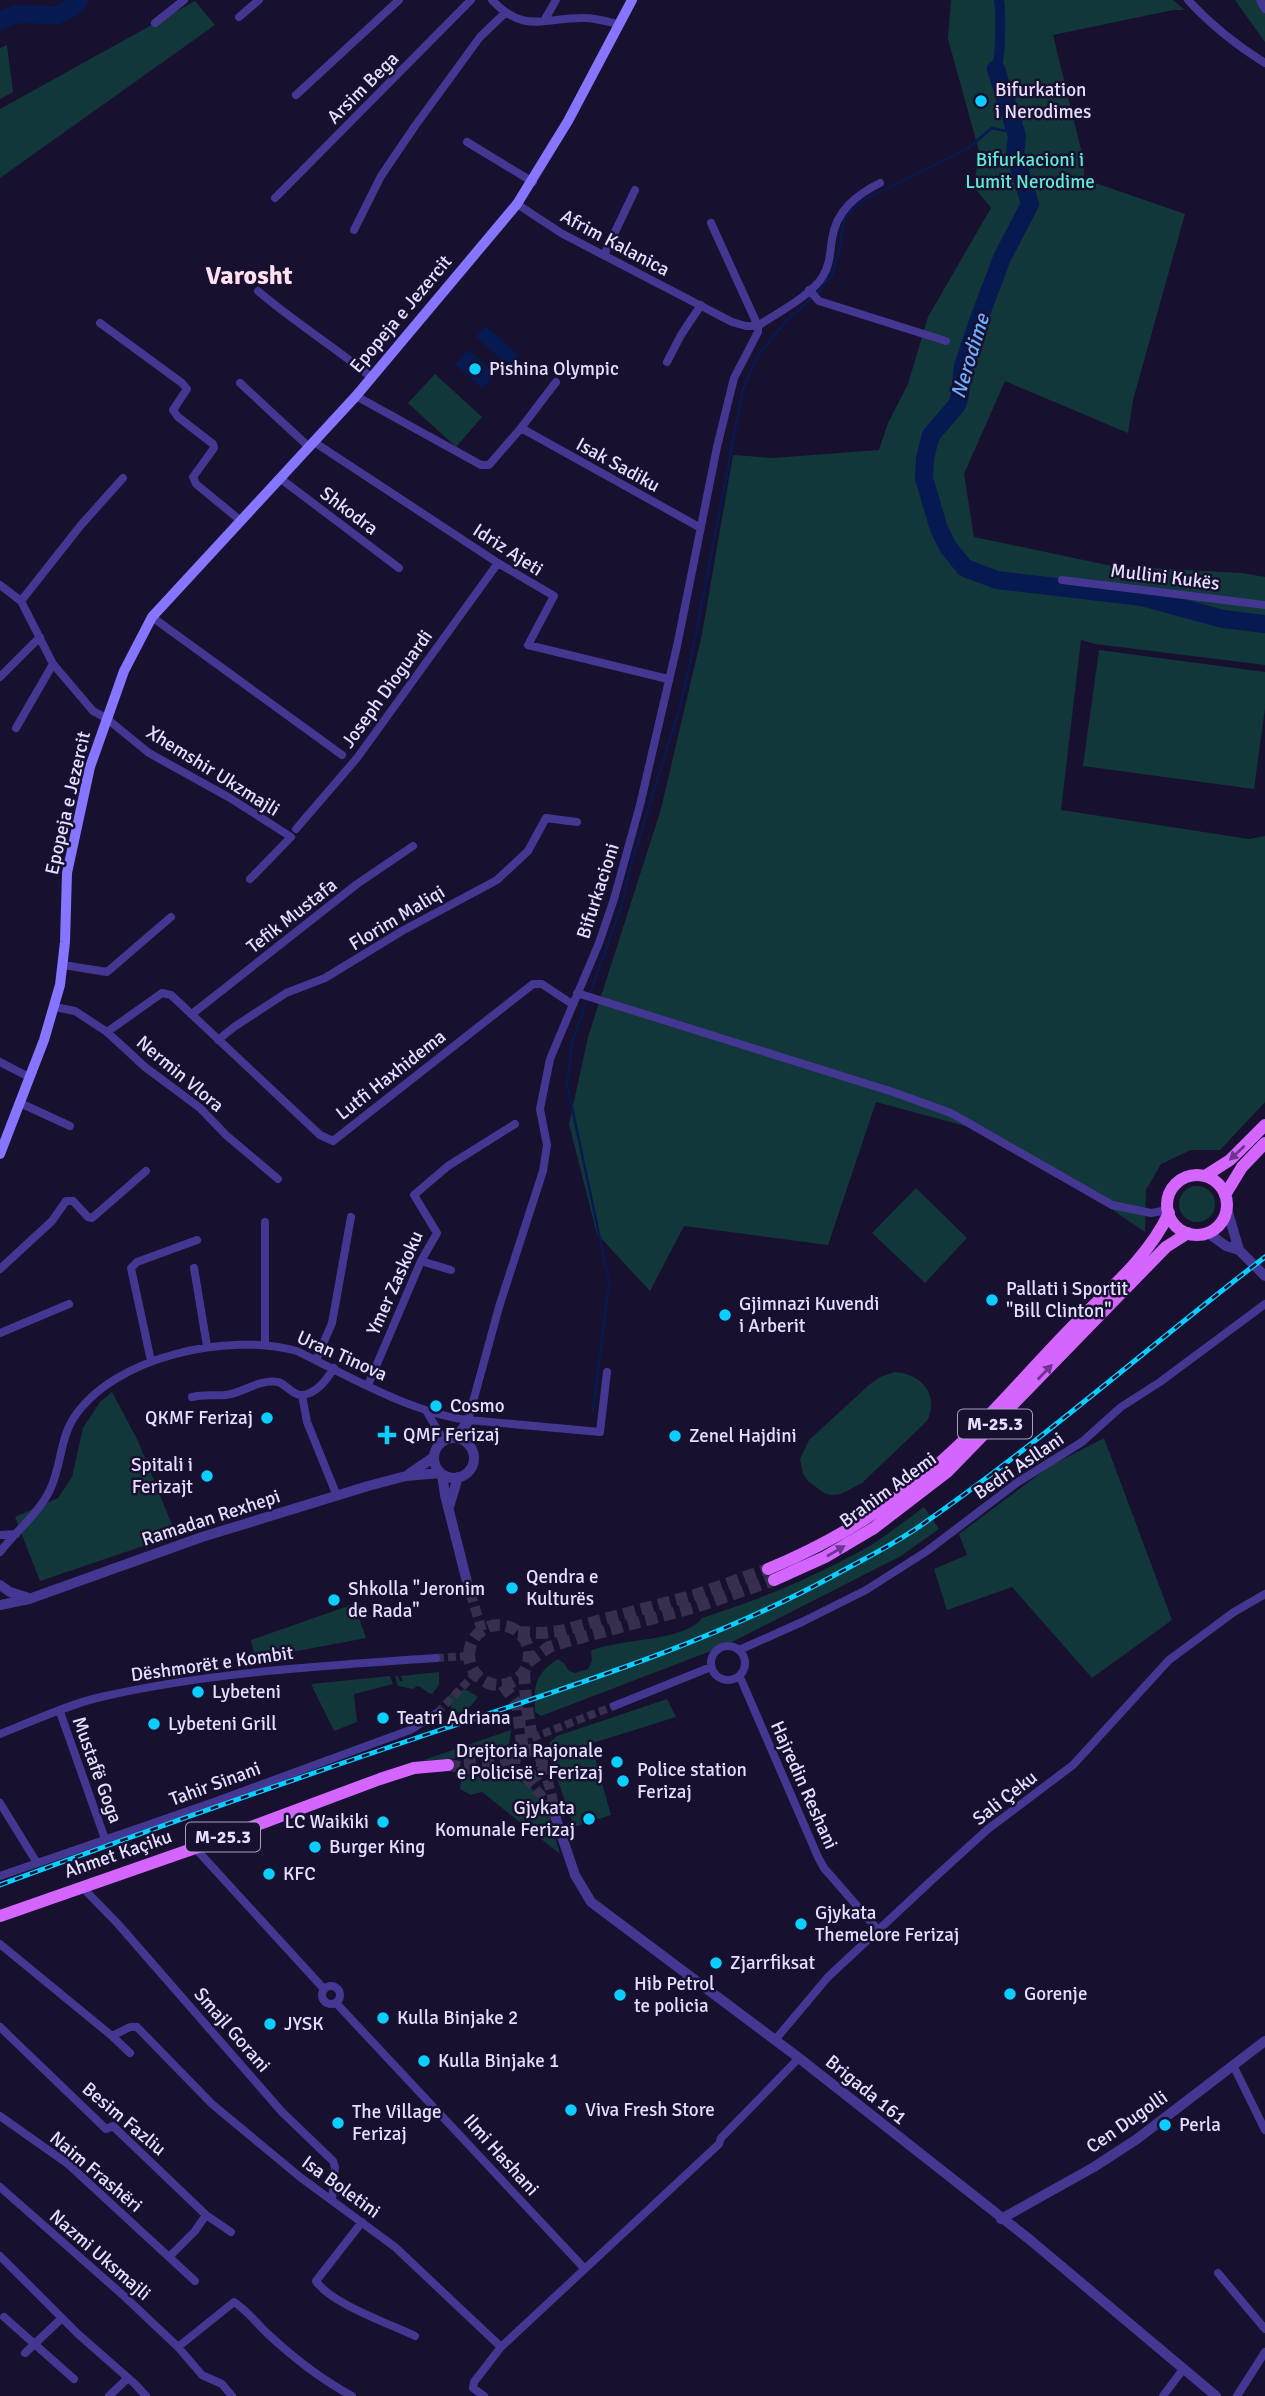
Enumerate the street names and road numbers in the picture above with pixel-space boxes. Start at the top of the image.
street label: Arsim Bega [322,47,404,129]
street label: Afrim Kalanica [556,204,674,282]
street label: Epopeja e Jezercit [345,250,457,378]
street label: Isak Sadiku [572,432,664,498]
street label: Shkodra [315,481,383,541]
street label: Idriz Ajeti [468,518,548,582]
street label: Mullini Kukës [1109,558,1221,596]
street label: Joseph Dioguardi [336,625,438,753]
street label: Xhemshir Ukzmajli [142,720,284,822]
street label: Epopeja e Jezercit [40,729,96,877]
street label: Bifurkacioni [571,840,625,942]
street label: Tefik Mustafa [242,873,342,959]
street label: Florim Maliqi [345,880,449,956]
street label: Lutfi Haxhidema [331,1025,451,1125]
street label: Nermin Vlora [131,1030,229,1118]
street label: Ymer Zaskoku [361,1227,429,1339]
street label: Uran Tinova [293,1325,391,1387]
road number: M-25.3 [958,1409,1032,1438]
street label: Bedri Asllani [969,1427,1069,1505]
street label: Brahim Ademi [835,1447,941,1533]
street label: Ramadan Rexhepi [139,1484,283,1552]
street label: Dëshmorët e Kombit [129,1641,295,1687]
street label: Mustafë Goga [67,1713,127,1827]
street label: Hajredin Reshani [765,1717,843,1853]
street label: Tahir Sinani [166,1756,264,1812]
street label: Sali Çeku [968,1765,1042,1831]
road number: M-25.3 [186,1823,260,1852]
street label: Ahmet Kaçiku [61,1824,175,1884]
street label: Smajl Gorani [189,1983,275,2077]
street label: Brigada 161 [820,2050,912,2130]
street label: Besim Fazliu [77,2077,171,2161]
street label: Cen Dugolli [1082,2085,1172,2159]
street label: Ilmi Hashani [458,2109,544,2201]
street label: Naim Frashëri [45,2126,147,2218]
street label: Isa Boletini [297,2150,385,2224]
street label: Nazmi Uksmajli [44,2204,156,2306]

